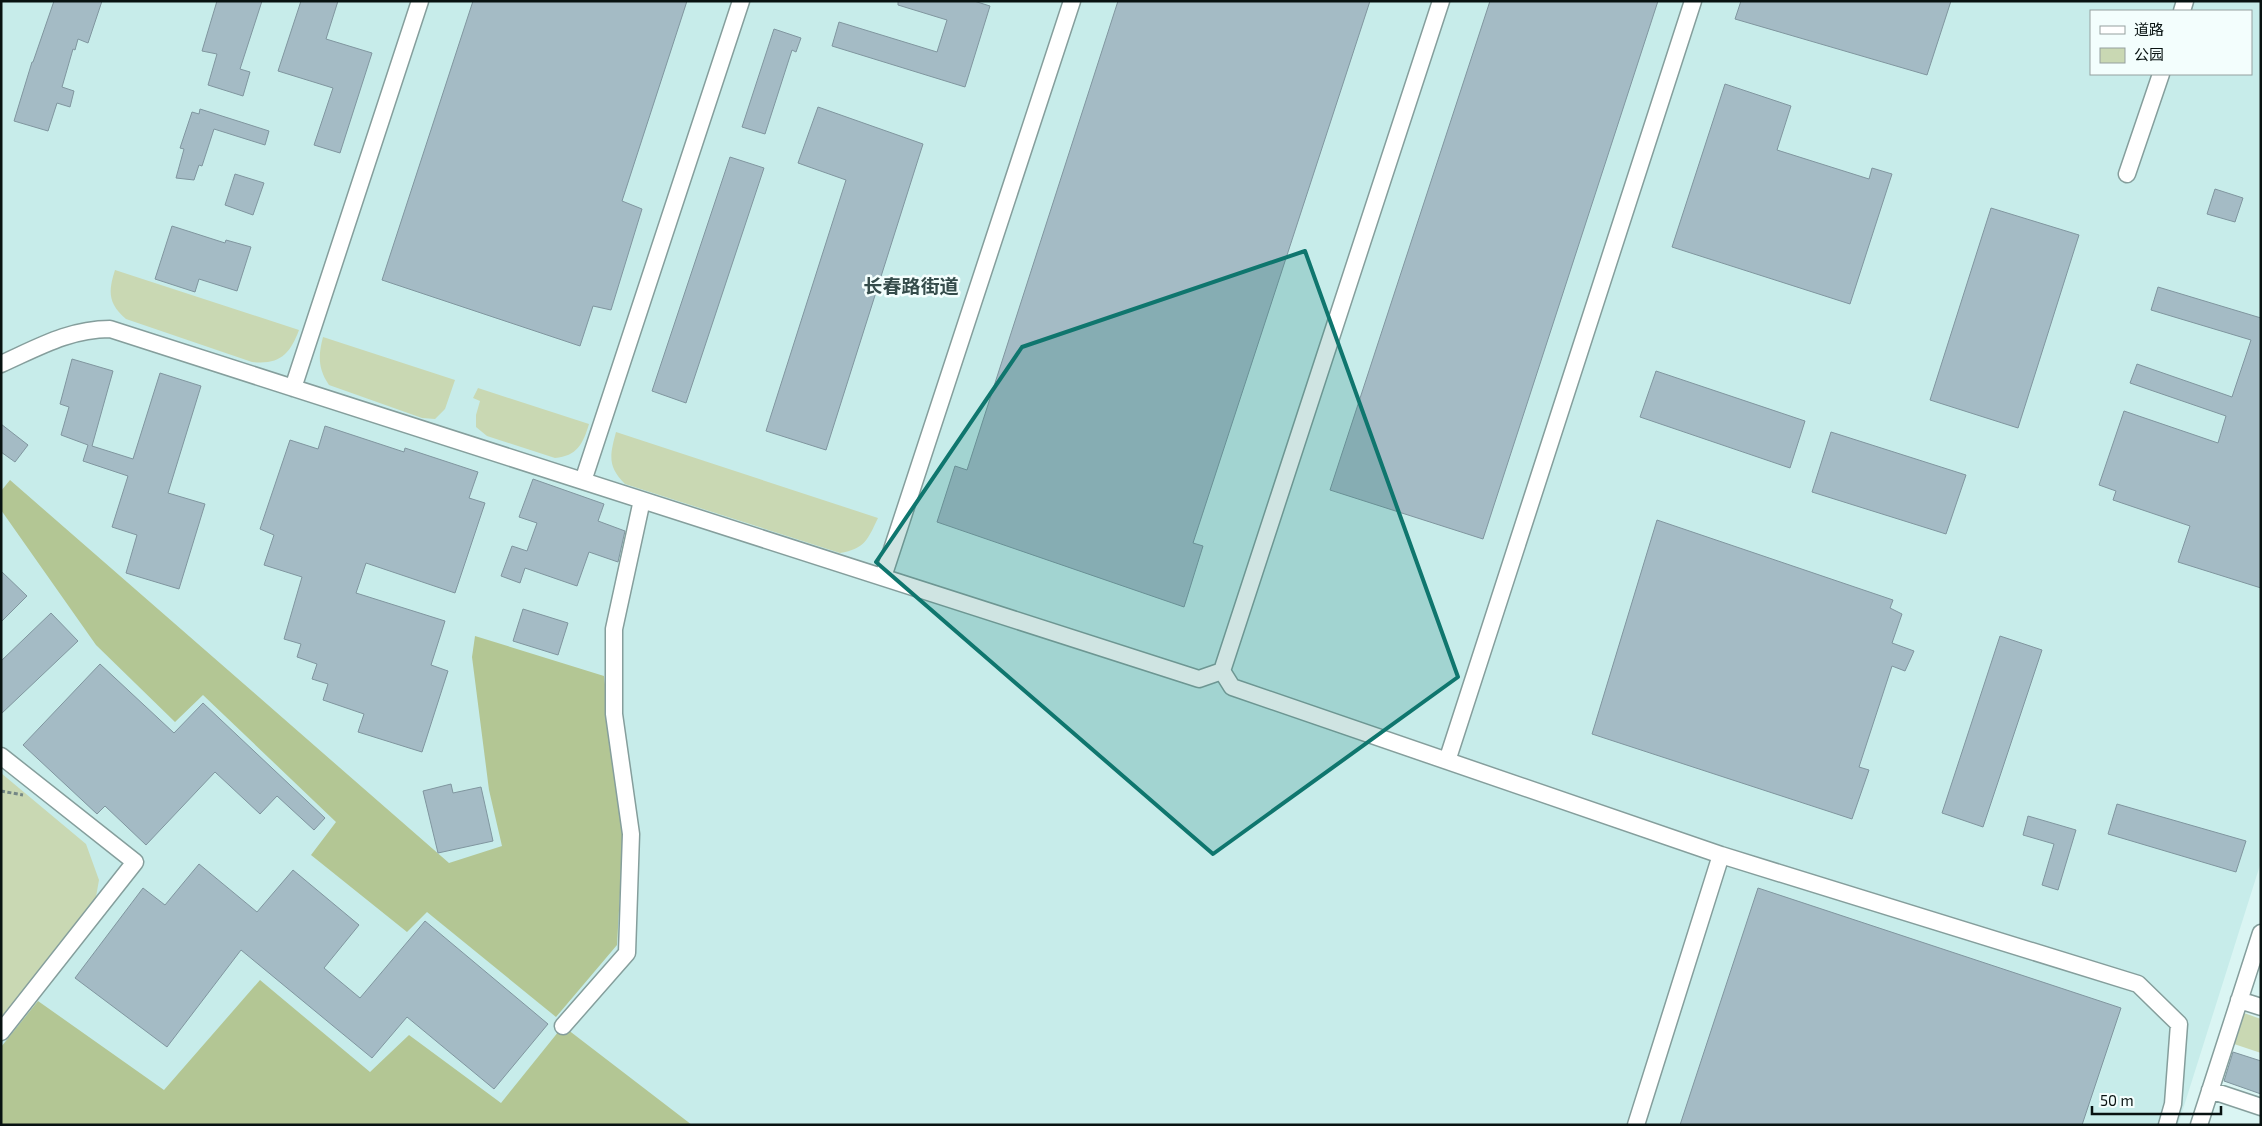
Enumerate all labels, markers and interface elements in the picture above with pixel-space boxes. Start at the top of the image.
legend [2090,10,2252,75]
text: 道路 [2134,20,2164,38]
text: 公园 [2134,45,2164,63]
district label: 长春路街道 [863,274,959,297]
scale bar [2092,1084,2221,1116]
text: 50 m [2100,1091,2134,1109]

